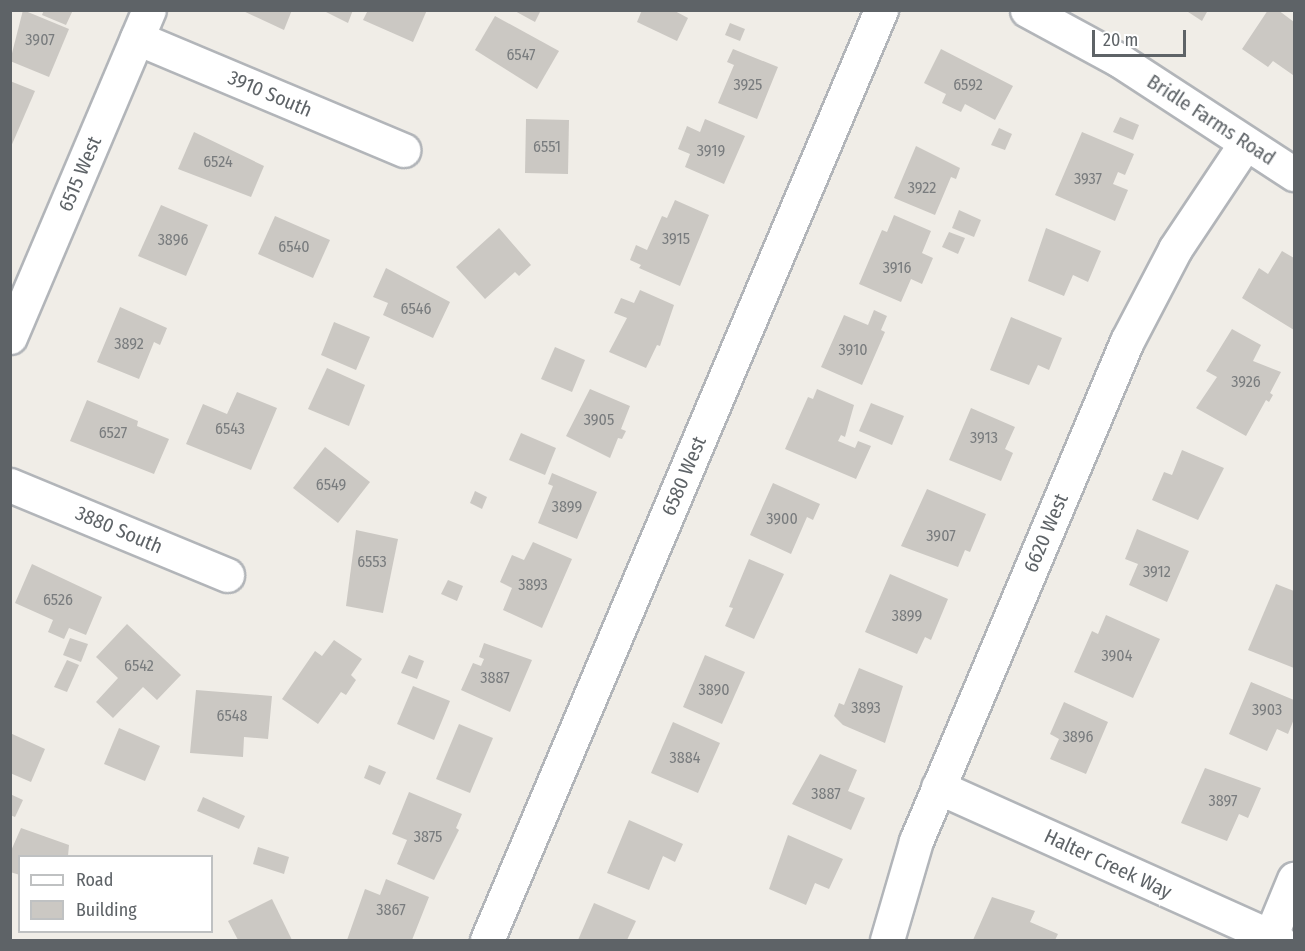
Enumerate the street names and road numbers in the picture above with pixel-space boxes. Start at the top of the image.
street label: 3910 South [224,66,316,122]
street label: Bridle Farms Road [1142,70,1280,170]
street label: 6515 West [53,133,107,215]
street label: 6580 West [657,433,711,519]
street label: 6620 West [1019,490,1073,576]
street label: 3880 South [72,501,166,559]
street label: Halter Creek Way [1041,824,1175,904]

